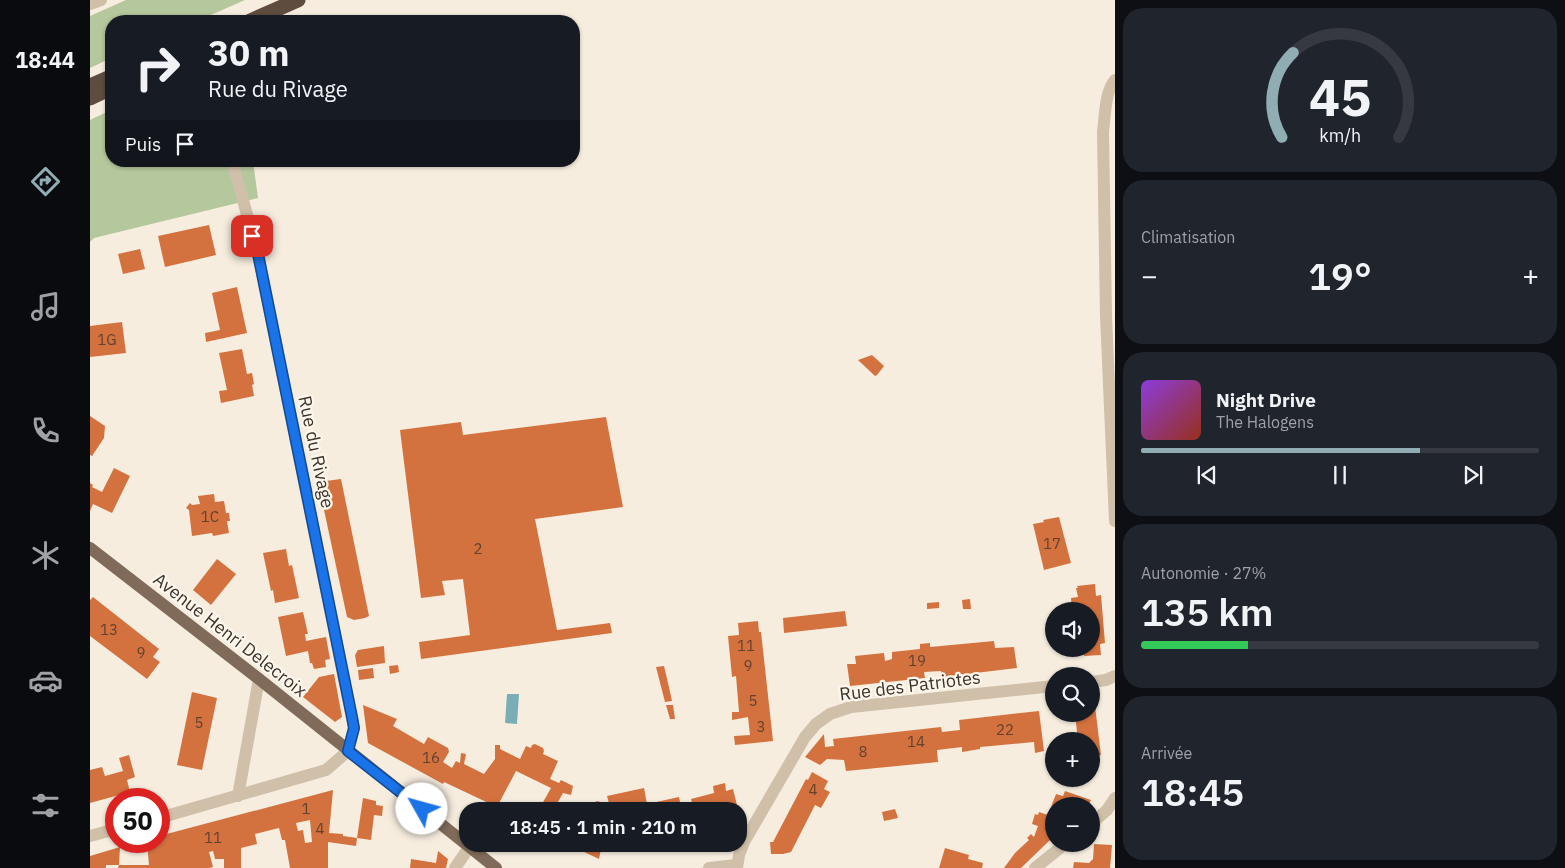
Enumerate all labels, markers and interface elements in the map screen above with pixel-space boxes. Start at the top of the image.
text: 30 m [208,30,290,76]
icon: right [125,35,190,100]
text: 18:44 [15,45,75,74]
text: 45 [1309,63,1371,130]
text: Rue du Rivage [208,74,348,103]
text: km/h [1319,124,1361,147]
icon: arrive [171,130,199,158]
text: Puis [125,132,161,156]
icon: directions [28,164,63,199]
pin [231,215,273,257]
icon: arrive [238,222,266,250]
text: Climatisation [1141,227,1235,247]
text: 19° [1308,251,1372,300]
text: − [1141,257,1158,294]
text: + [1522,257,1539,294]
icon: music [28,289,63,324]
house number: 1G [97,330,117,349]
text: Night Drive [1216,388,1316,412]
street label: Rue du Rivage [293,394,340,510]
text: The Halogens [1216,412,1314,432]
icon: phone [28,413,63,448]
icon: previous [1193,461,1221,489]
icon: pause [1326,461,1354,489]
icon: next [1459,461,1487,489]
house number: 1C [201,507,219,526]
house number: 17 [1043,534,1061,553]
icon: climate [28,538,63,573]
house number: 2 [473,539,483,558]
text: Autonomie · 27% [1141,563,1266,583]
street label: Avenue Henri Delecroix [149,567,312,702]
text: 135 km [1141,587,1273,636]
map controls [1045,602,1100,852]
button: sound [1045,602,1100,657]
house number: 13 [100,620,118,639]
house number: 11 [737,636,755,655]
house number: 9 [136,643,146,662]
house number: 19 [908,651,926,670]
house number: 9 [743,656,753,675]
icon: car [28,663,63,698]
street label: Rue des Patriotes [838,665,982,706]
button: search [1045,667,1100,722]
house number: 5 [748,691,758,710]
house number: 5 [194,713,204,732]
house number: 3 [756,717,766,736]
house number: 22 [996,720,1014,739]
house number: 14 [907,732,925,751]
button: + [1045,732,1100,787]
house number: 8 [858,742,868,761]
text: Arrivée [1141,743,1192,763]
house number: 16 [422,748,440,767]
text: 18:45 [1141,767,1244,816]
house number: 4 [808,780,818,799]
position arrow [395,782,447,834]
icon: filters [28,788,63,823]
speed limit sign: 50 [105,788,170,853]
button: − [1045,797,1100,852]
house number: 1 [301,799,311,818]
text: 18:45 · 1 min · 210 m [509,815,697,839]
house number: 4 [315,819,325,838]
house number: 11 [204,828,222,847]

